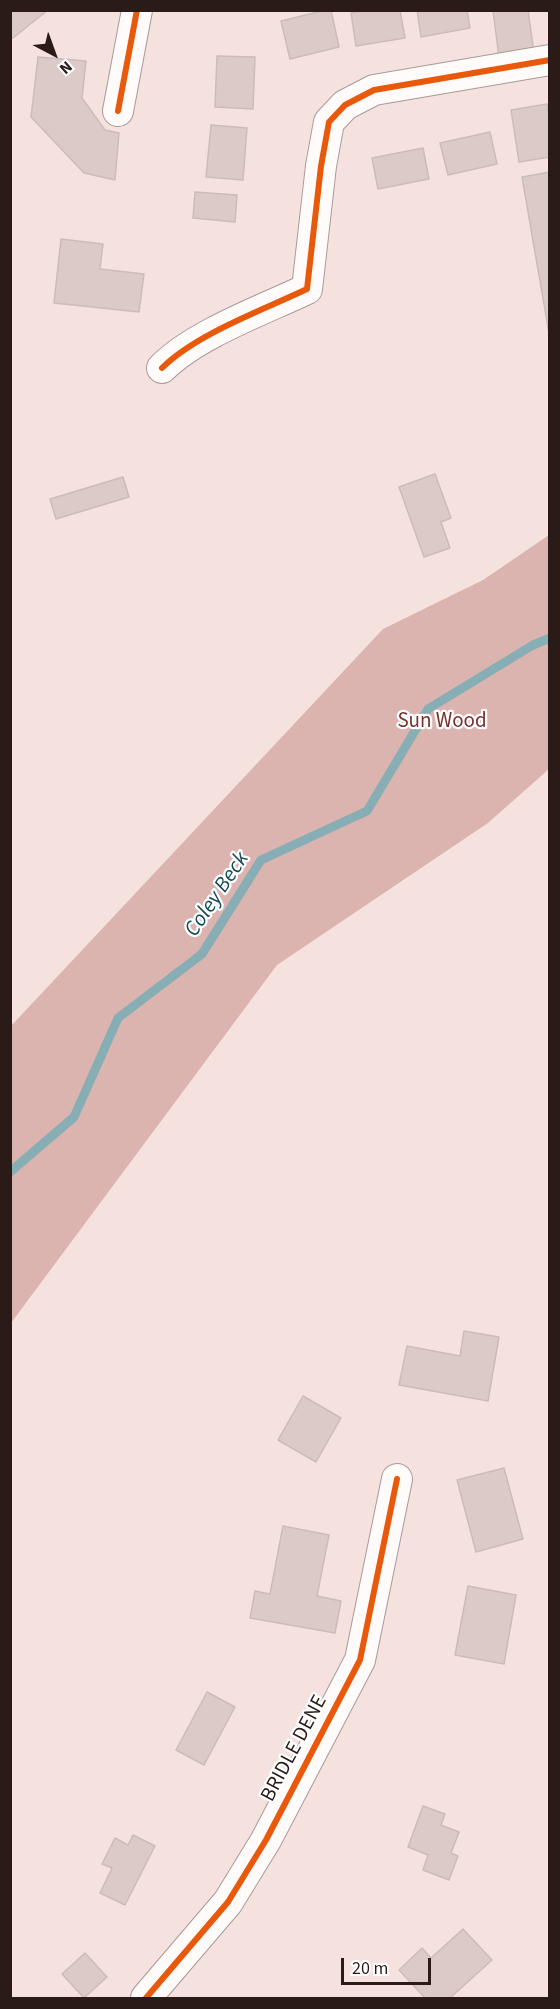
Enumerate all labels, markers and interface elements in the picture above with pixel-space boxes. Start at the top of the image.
north arrow [24,24,84,84]
text: N [55,56,77,79]
park label: Sun Wood [397,709,487,735]
water label: Coley Beck [180,848,256,942]
street label: BRIDLE DENE [256,1692,334,1806]
scale bar [344,1946,434,1984]
text: 20 m [352,1956,388,1981]

